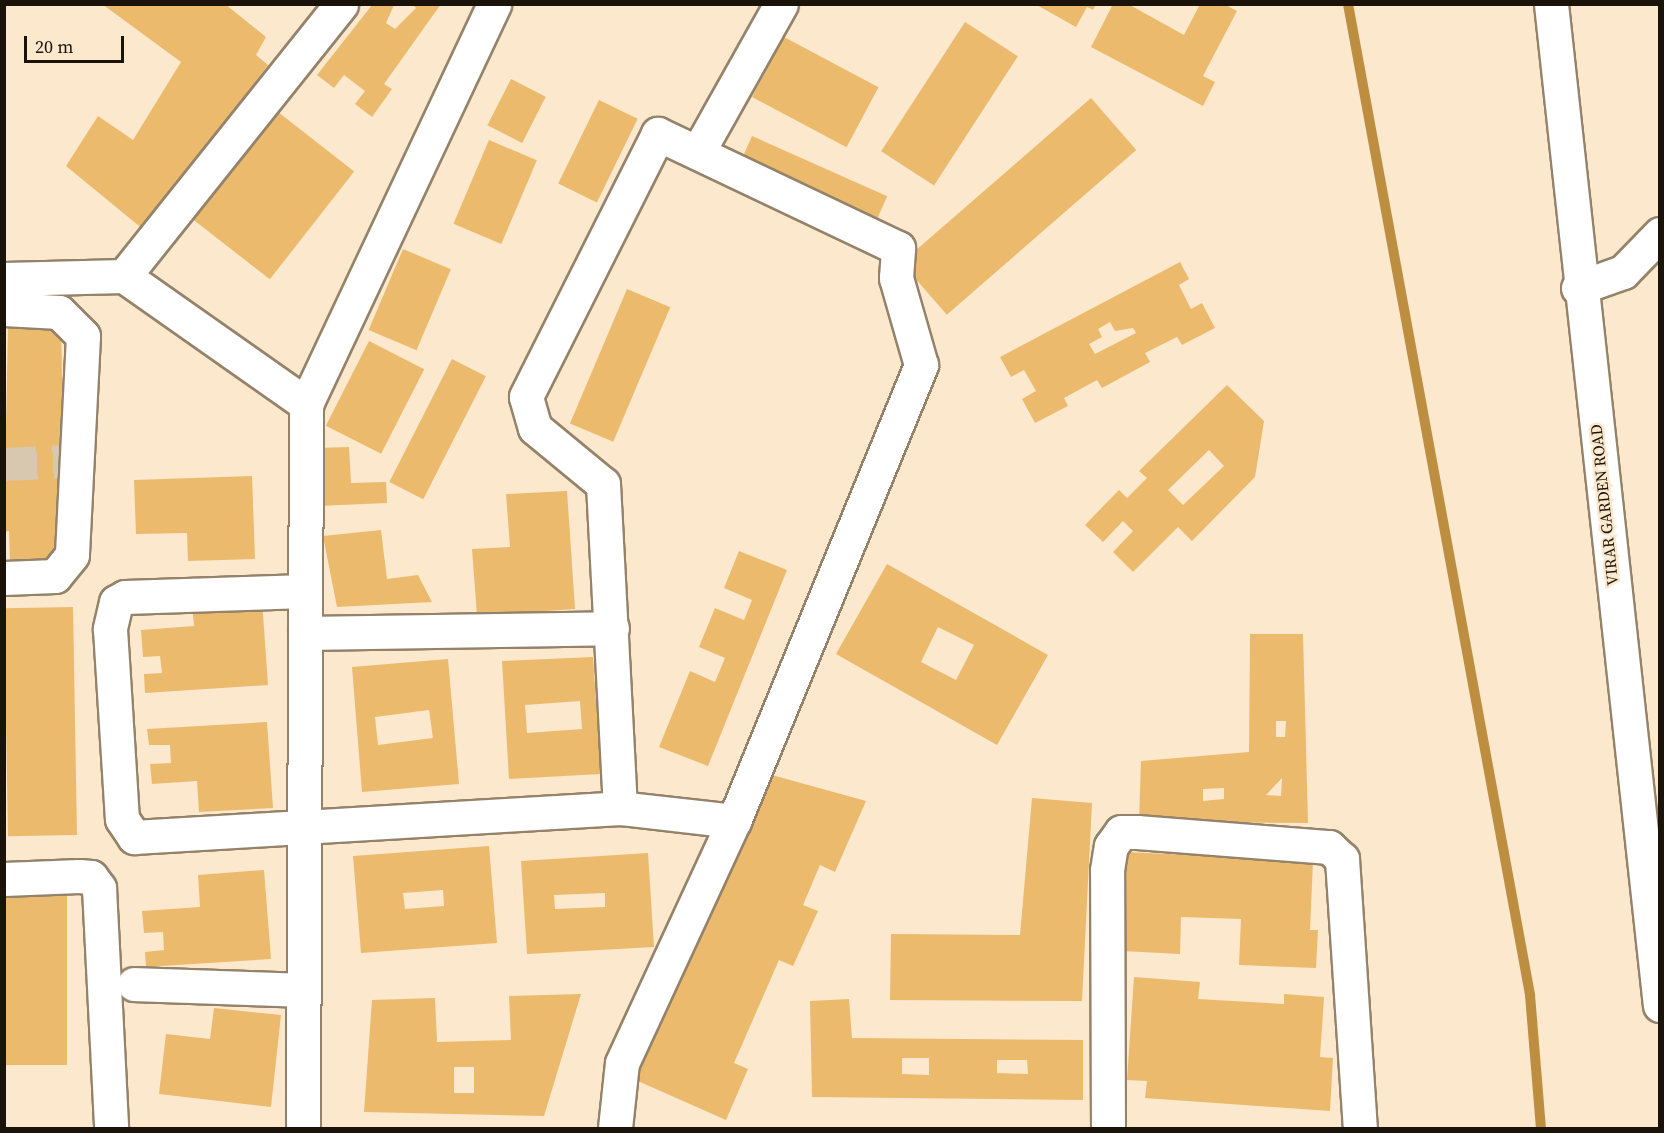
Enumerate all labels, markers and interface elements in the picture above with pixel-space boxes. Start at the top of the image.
scale bar [27,24,128,62]
text: 20 m [35,34,73,59]
street label: VIRAR GARDEN ROAD [1586,423,1622,587]

